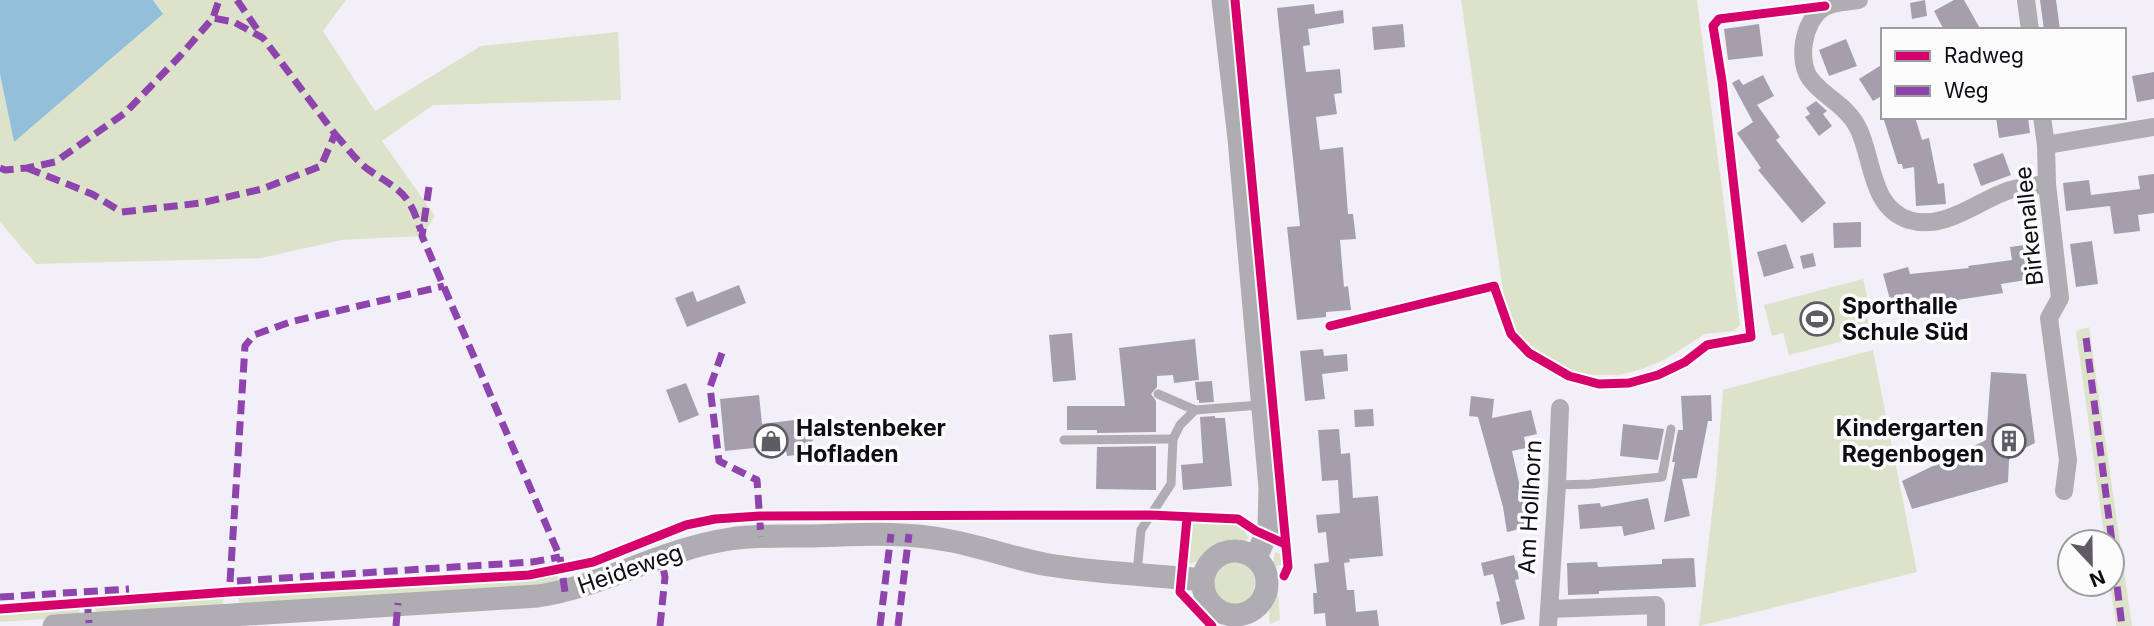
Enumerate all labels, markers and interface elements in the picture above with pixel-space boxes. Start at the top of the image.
legend [1881,28,2126,119]
text: Radweg [1944,43,2024,68]
text: Weg [1944,78,1989,103]
street label: Birkenallee [2009,165,2049,287]
place label: Sporthalle Schule Süd [1842,292,1969,346]
sports icon: Sporthalle Schule Süd [1798,300,1836,338]
place label: Halstenbeker Hofladen [796,414,946,468]
place label: Kindergarten Regenbogen [1836,414,1984,468]
shop icon: Halstenbeker Hofladen [752,422,790,460]
building icon: Kindergarten Regenbogen [1990,422,2028,460]
street label: Am Hollhorn [1512,439,1548,575]
north arrow [2056,528,2126,598]
street label: Heideweg [574,538,686,600]
text: N [2086,565,2108,592]

